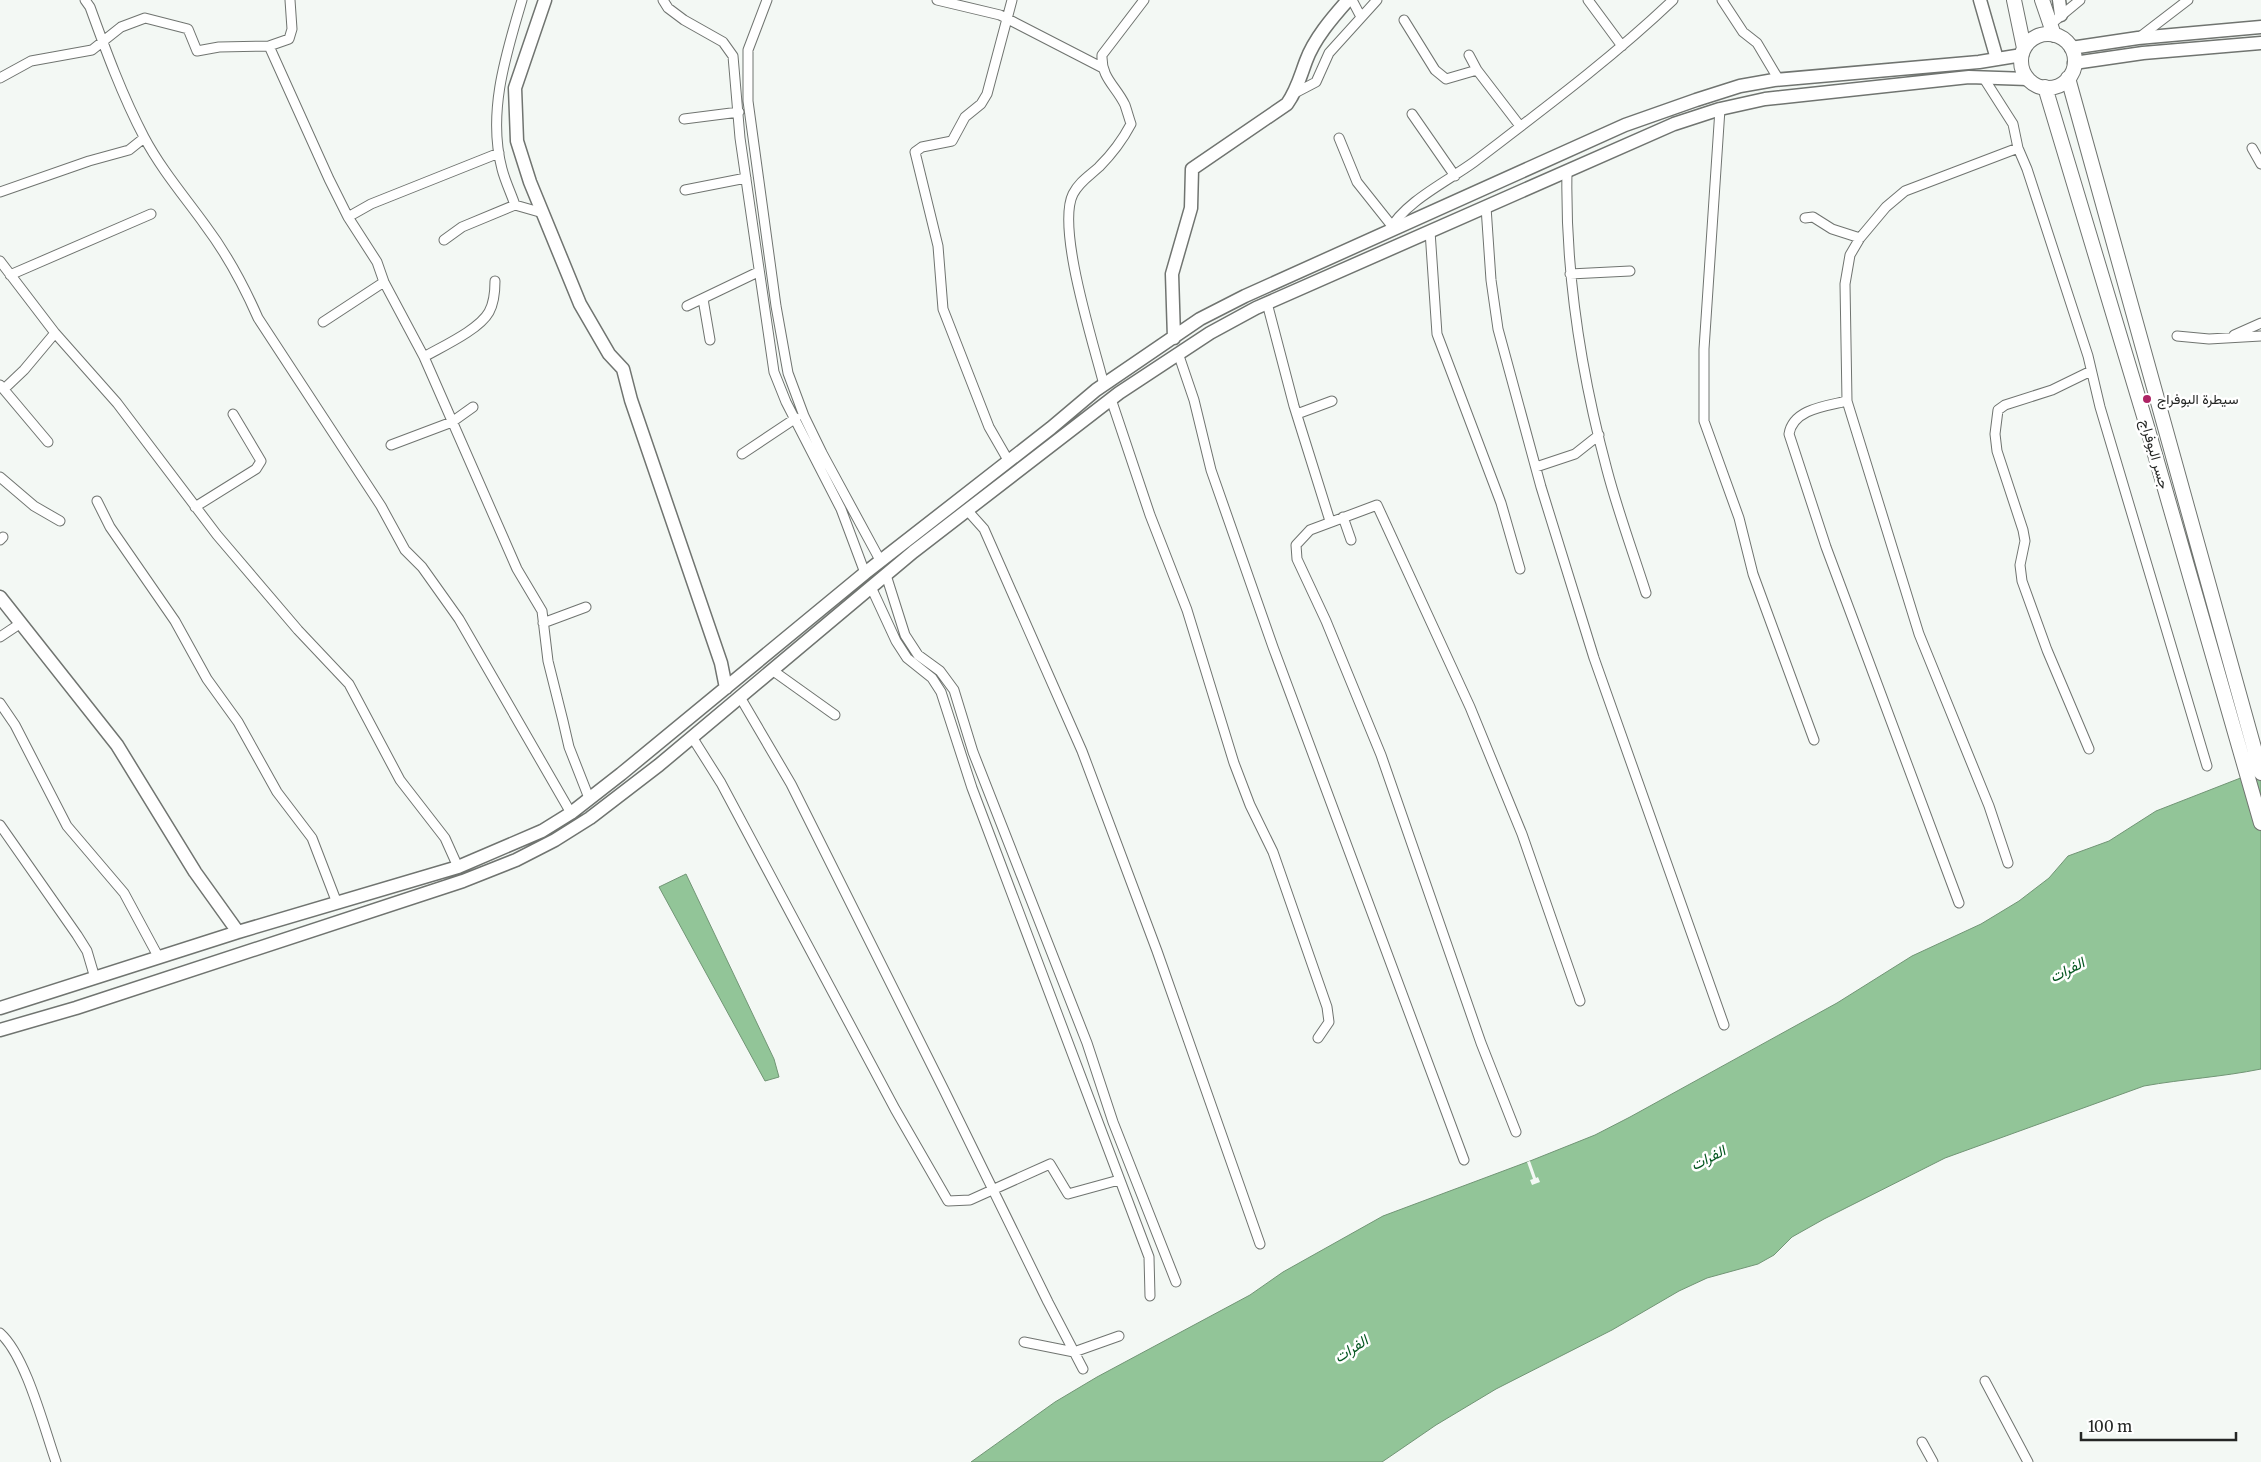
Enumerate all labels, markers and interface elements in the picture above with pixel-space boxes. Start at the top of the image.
place label: سيطرة البوفراج [2157,390,2239,410]
marker: سيطرة البوفراج [2141,393,2153,405]
street label: جسر البوفراج [2135,417,2174,492]
water label: الفرات [2046,952,2089,986]
water label: الفرات [1687,1140,1730,1174]
water label: الفرات [1330,1330,1373,1367]
scale bar [2081,1410,2236,1442]
text: 100 m [2088,1417,2132,1436]

